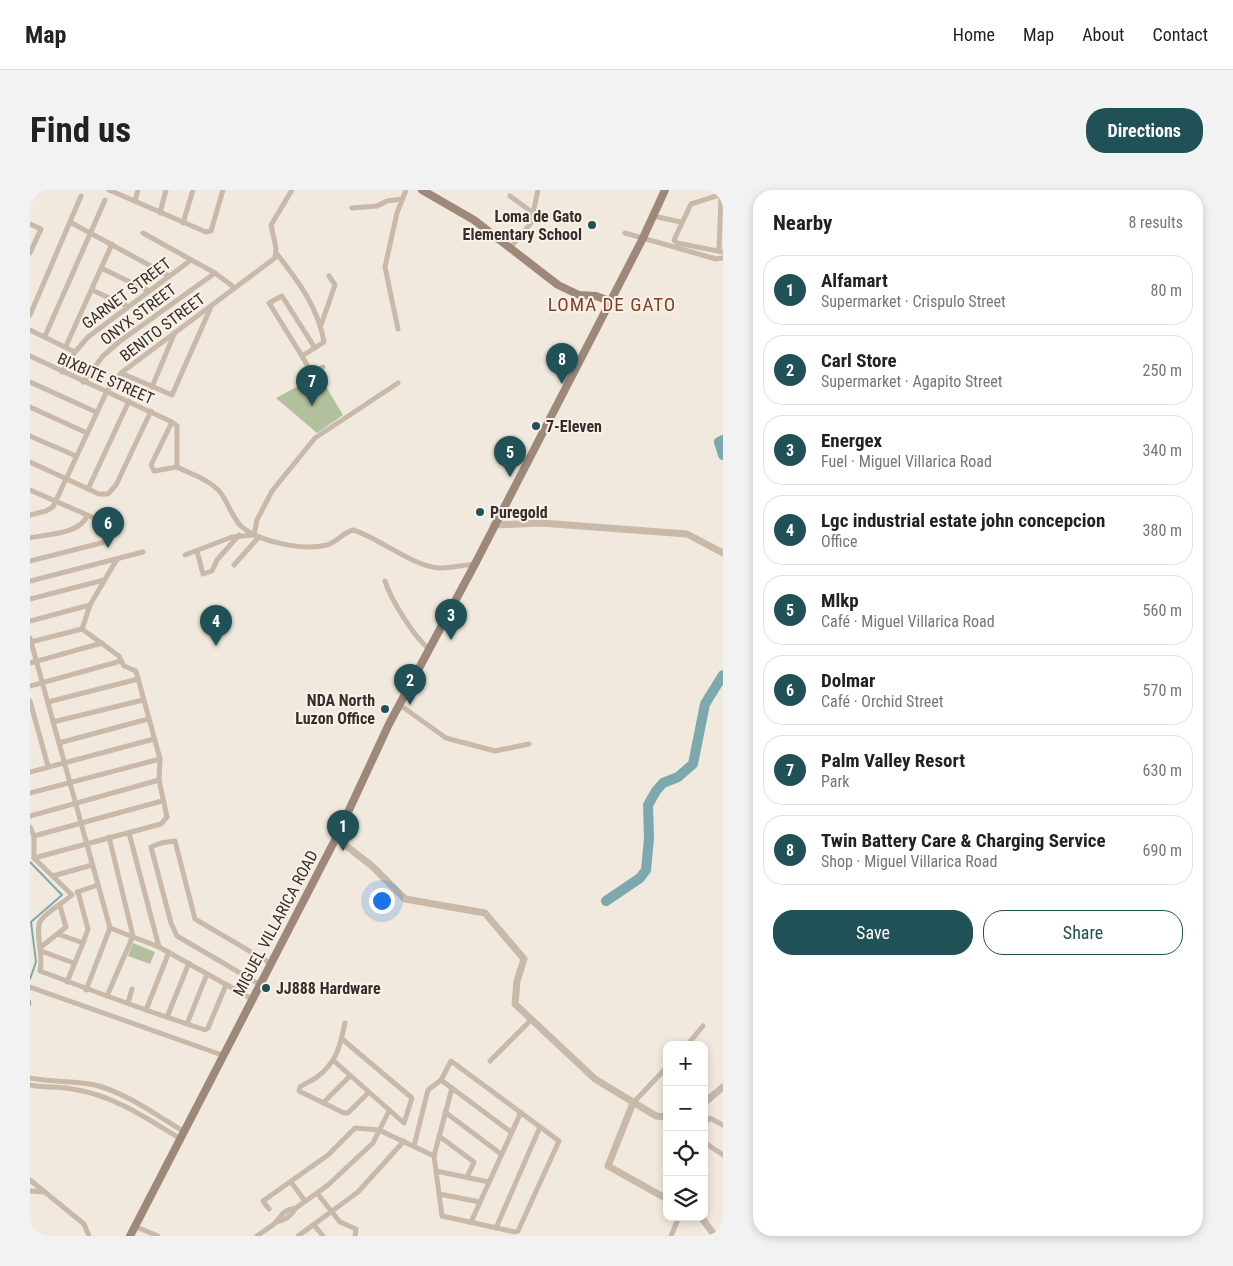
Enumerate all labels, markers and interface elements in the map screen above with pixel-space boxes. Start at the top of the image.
text: Map [25,21,66,49]
text: Home [953,24,995,45]
text: Map [1023,24,1054,45]
text: About [1082,24,1124,45]
text: Contact [1152,24,1208,45]
button: Directions [1086,108,1203,153]
text: Find us [30,110,131,151]
place label: Loma de Gato Elementary School [463,207,582,244]
text: Nearby [773,211,832,235]
text: 8 results [1128,213,1183,232]
marker: Loma de Gato Elementary School [586,219,598,231]
street label: GARNET STREET [78,254,175,333]
text: Alfamart [821,269,888,292]
street label: ONYX STREET [97,280,180,349]
text: 1 [786,281,794,300]
text: 80 m [1150,281,1182,300]
street label: BENITO STREET [116,289,208,365]
text: Supermarket · Crispulo Street [821,292,1006,311]
district label: LOMA DE GATO [548,293,676,316]
pin: 8 [546,343,578,384]
street label: BIXBITE STREET [55,349,157,408]
text: Carl Store [821,349,897,372]
text: 2 [786,361,794,380]
text: 250 m [1143,361,1182,380]
pin: 7 [296,365,328,406]
text: Supermarket · Agapito Street [821,372,1003,391]
place label: 7-Eleven [546,417,602,436]
marker: 7-Eleven [530,420,542,432]
text: Energex [821,429,882,452]
pin: 5 [494,436,526,477]
text: 3 [786,441,794,460]
text: 340 m [1143,441,1182,460]
text: Fuel · Miguel Villarica Road [821,452,992,471]
place label: Puregold [490,503,548,522]
marker: Puregold [474,506,486,518]
pin: 6 [92,507,124,548]
text: Lgc industrial estate john concepcion [821,509,1105,532]
text: 4 [786,521,794,540]
text: 380 m [1143,521,1182,540]
text: Office [821,532,857,551]
text: Mlkp [821,589,859,612]
pin: 3 [435,599,467,640]
text: 5 [786,601,794,620]
text: 560 m [1143,601,1182,620]
pin: 4 [200,605,232,646]
text: Café · Miguel Villarica Road [821,612,995,631]
pin: 2 [394,664,426,705]
text: Dolmar [821,669,875,692]
text: 6 [786,681,794,700]
text: 570 m [1143,681,1182,700]
place label: NDA North Luzon Office [295,691,375,728]
text: Café · Orchid Street [821,692,944,711]
marker: NDA North Luzon Office [379,703,391,715]
text: Palm Valley Resort [821,749,965,772]
text: 7 [786,761,794,780]
text: 630 m [1143,761,1182,780]
text: Park [821,772,850,791]
pin: 1 [327,810,359,851]
text: Twin Battery Care & Charging Service [821,829,1106,852]
text: 8 [786,841,794,860]
text: 690 m [1143,841,1182,860]
street label: MIGUEL VILLARICA ROAD [229,847,322,999]
text: Shop · Miguel Villarica Road [821,852,997,871]
your location [369,888,395,914]
button: Save [773,910,973,955]
button: Share [983,910,1183,955]
place label: JJ888 Hardware [276,979,381,998]
marker: JJ888 Hardware [260,982,272,994]
map controls [663,1041,708,1221]
button: + [663,1041,708,1086]
button: − [663,1086,708,1131]
button: locate [663,1131,708,1176]
button: layers [663,1176,708,1221]

